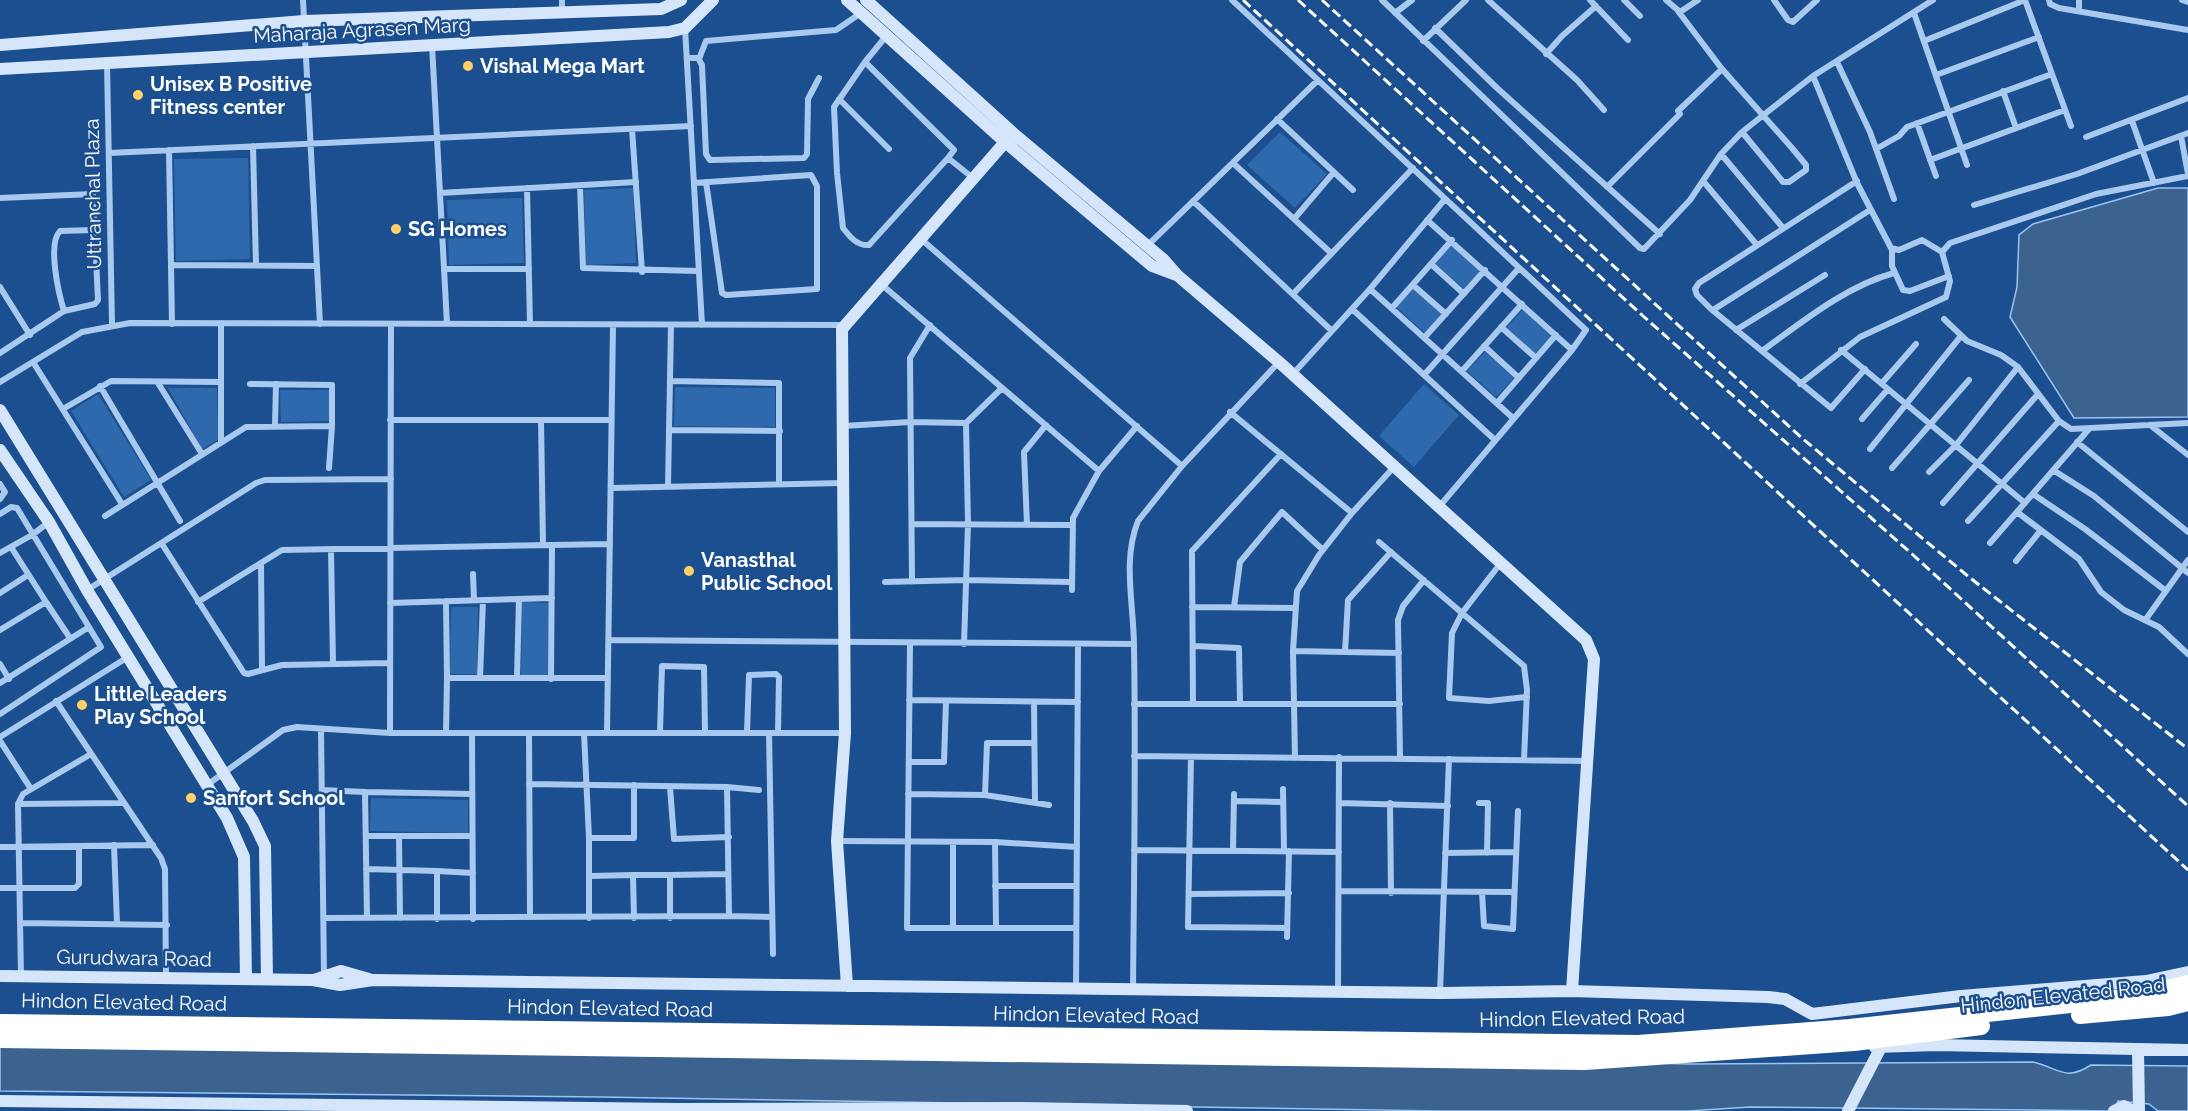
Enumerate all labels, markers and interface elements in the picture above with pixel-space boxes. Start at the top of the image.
street label: Maharaja Agrasen Marg [253,12,471,48]
place label: Vishal Mega Mart [480,54,645,78]
marker: Vishal Mega Mart [461,59,475,73]
place label: Unisex B Positive Fitness center [150,72,312,119]
marker: Unisex B Positive Fitness center [131,88,145,102]
street label: Uttranchal Plaza [80,118,106,270]
place label: SG Homes [408,217,507,241]
marker: SG Homes [389,222,403,236]
place label: Vanasthal Public School [701,548,833,595]
marker: Vanasthal Public School [682,564,696,578]
place label: Little Leaders Play School [94,682,227,729]
marker: Little Leaders Play School [75,698,89,712]
place label: Sanfort School [203,786,345,810]
marker: Sanfort School [184,791,198,805]
street label: Gurudwara Road [56,945,212,971]
street label: Hindon Elevated Road [1959,972,2167,1018]
street label: Hindon Elevated Road [21,988,227,1016]
street label: Hindon Elevated Road [507,994,713,1022]
street label: Hindon Elevated Road [993,1001,1199,1029]
street label: Hindon Elevated Road [1479,1004,1685,1032]

